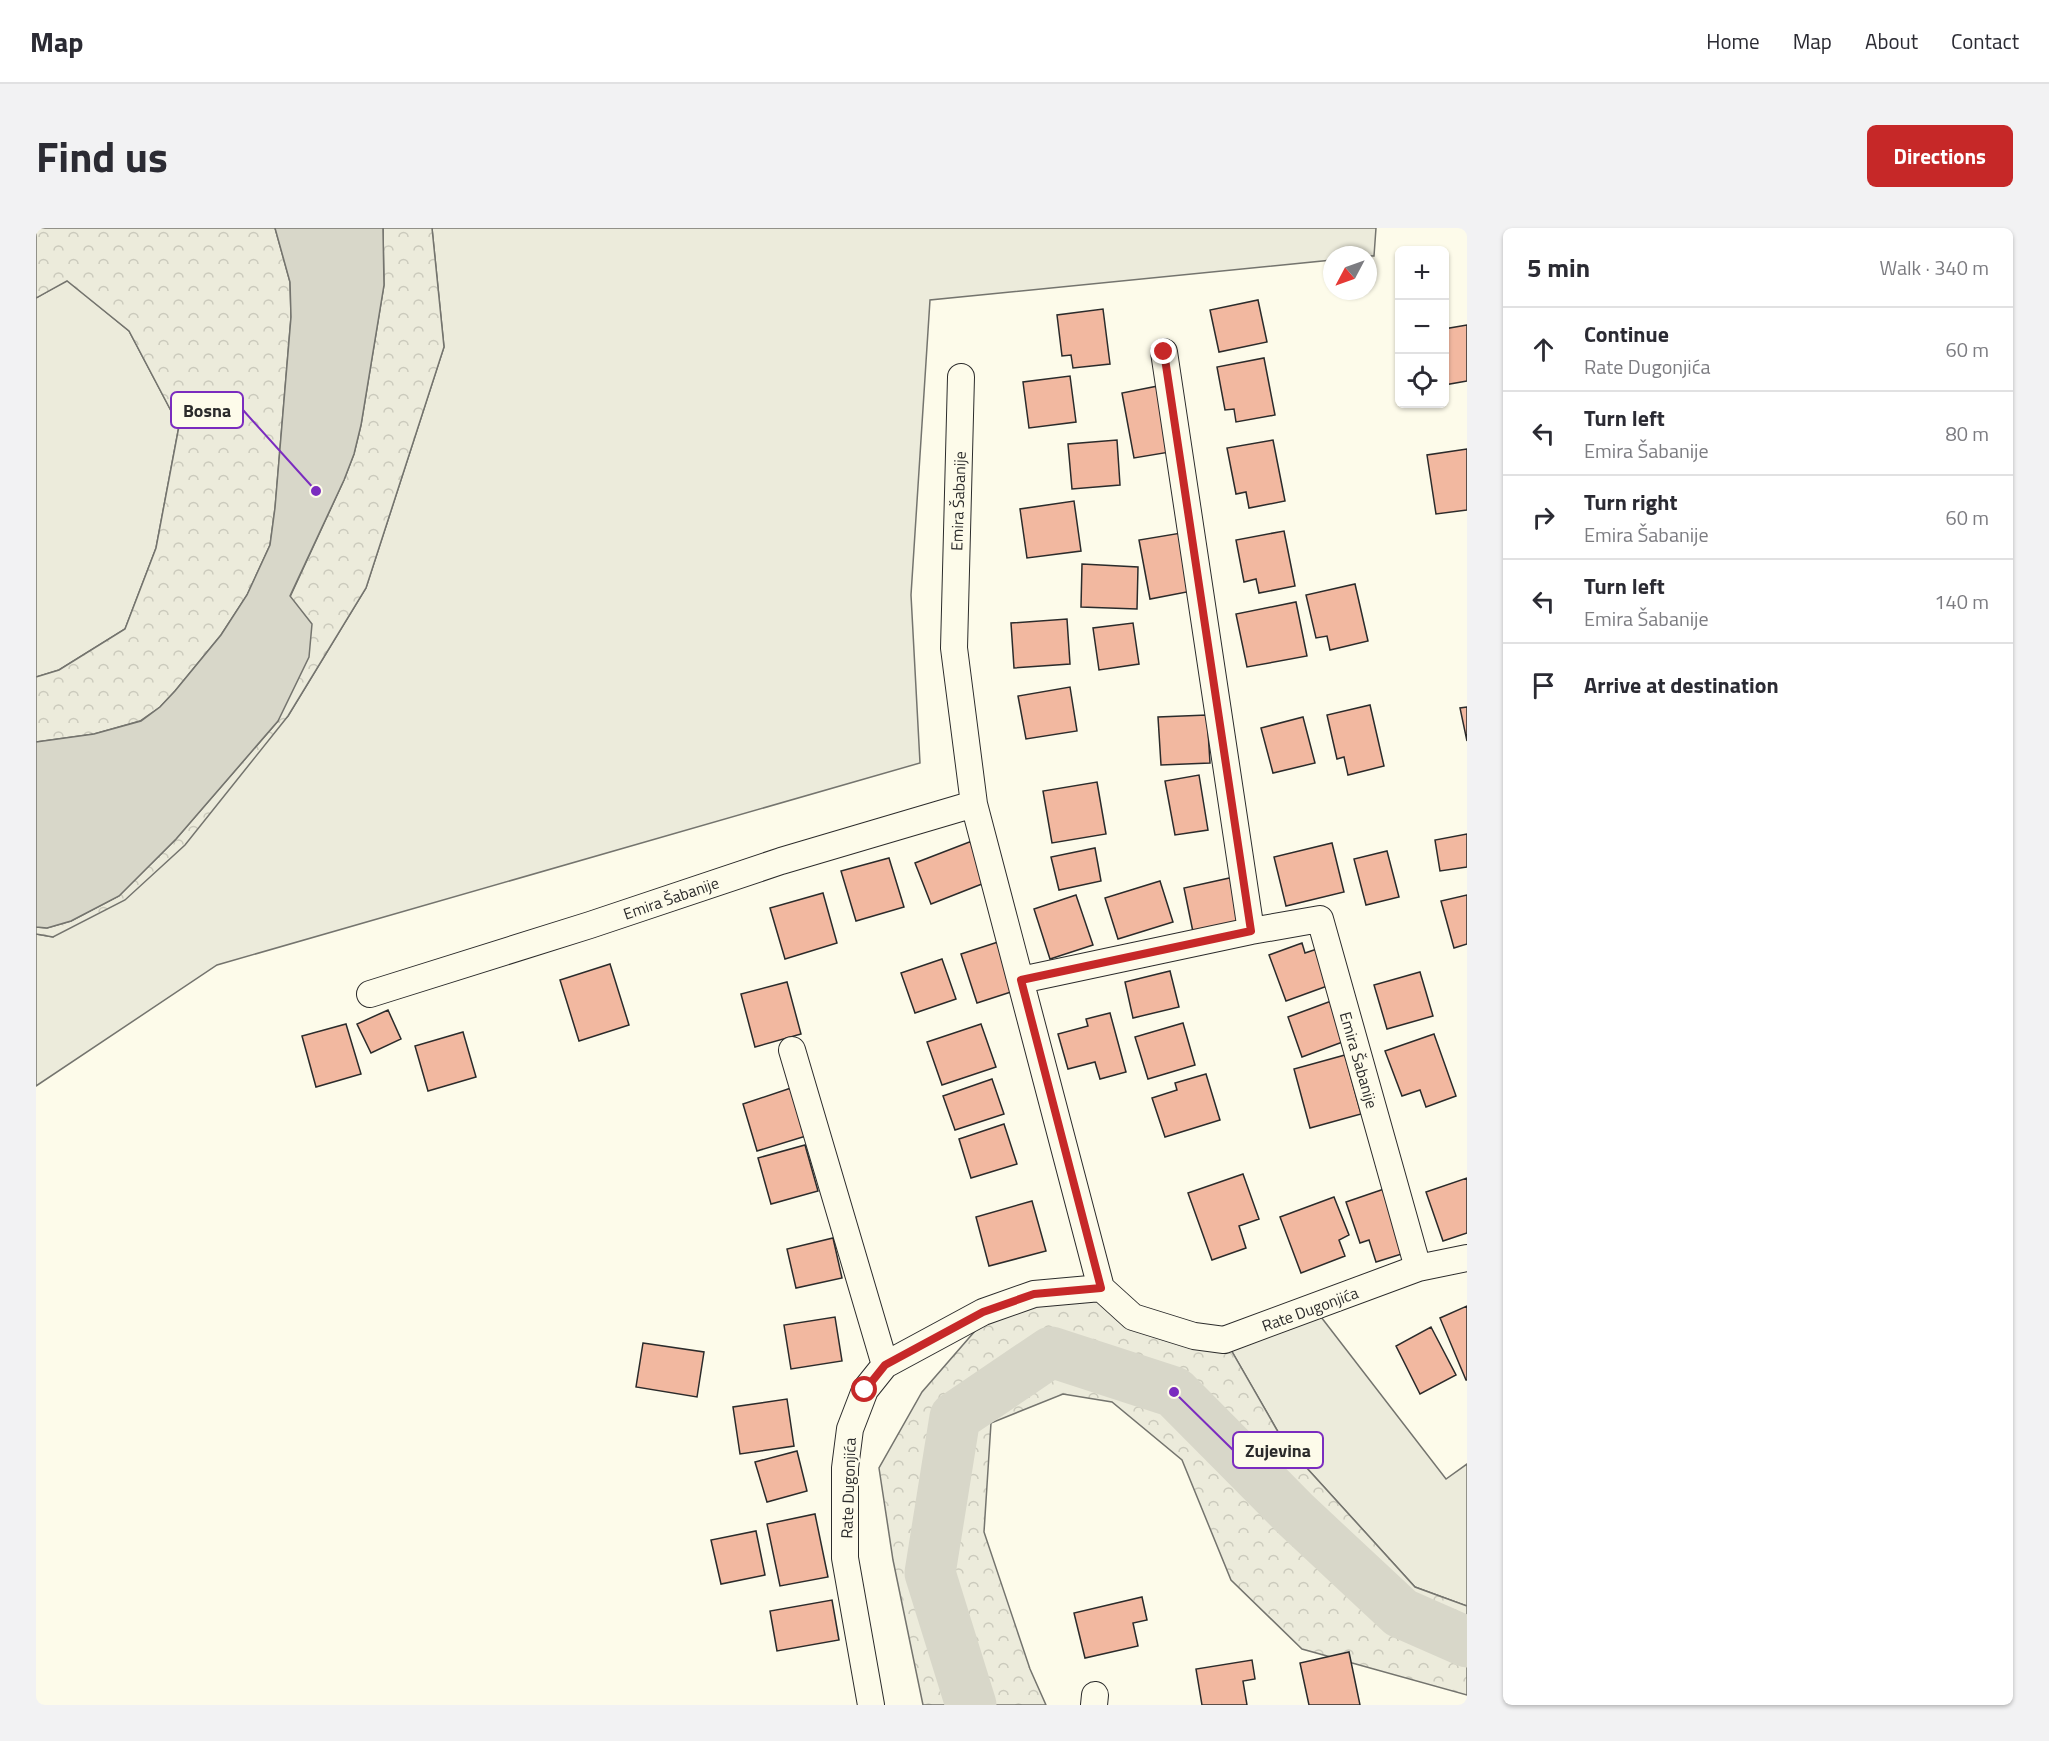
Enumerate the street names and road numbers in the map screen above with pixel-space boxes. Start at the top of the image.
street label: Emira Šabanije [944,451,972,551]
street label: Emira Šabanije [620,870,722,926]
street label: Emira Šabanije [1334,1009,1384,1111]
street label: Rate Dugonjića [1258,1280,1362,1338]
street label: Rate Dugonjića [834,1437,862,1539]

